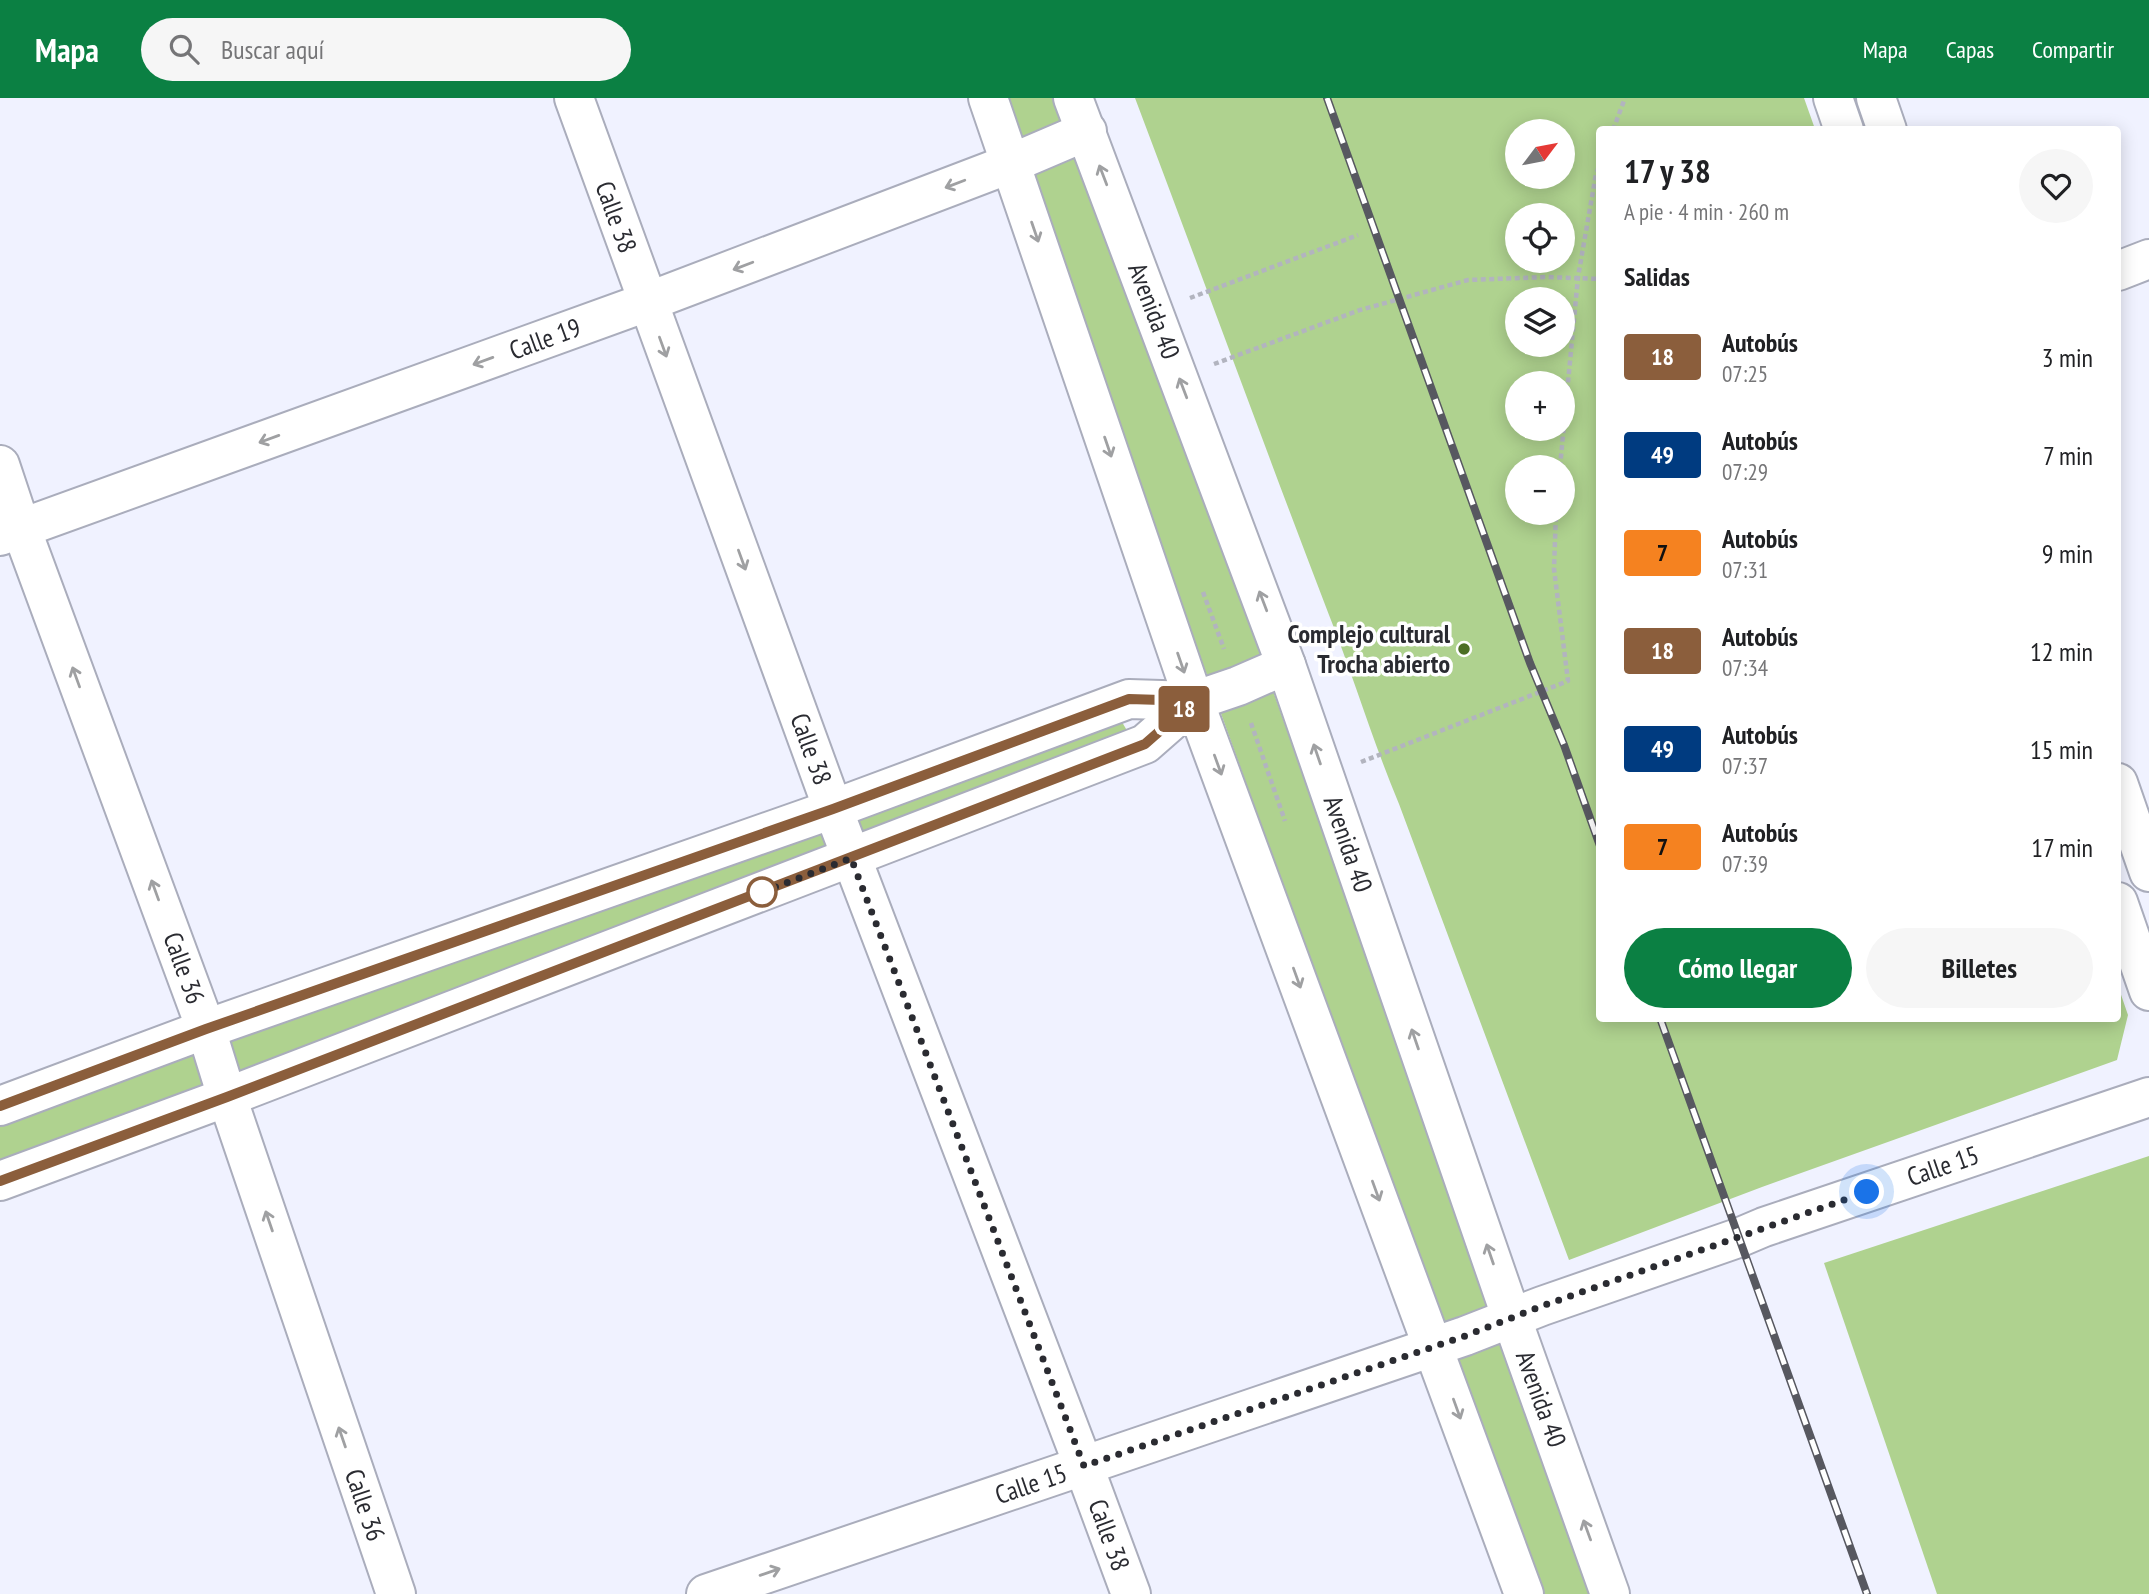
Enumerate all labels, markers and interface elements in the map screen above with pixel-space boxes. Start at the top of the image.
search box [141,18,631,81]
text: Mapa [35,28,99,71]
icon: search [165,30,203,68]
text: Buscar aquí [221,33,324,66]
text: Mapa [1863,34,1908,65]
text: Capas [1946,34,1994,65]
text: Compartir [2032,34,2114,65]
north arrow [1505,119,1575,189]
map controls [1505,119,1575,525]
text: 17 y 38 [1624,149,1711,192]
button: heart [2019,149,2093,223]
one-way arrow [1096,165,1108,186]
street label: Calle 38 [588,177,645,257]
one-way arrow [945,179,967,192]
text: A pie · 4 min · 260 m [1624,197,1789,226]
button: locate [1505,203,1575,273]
one-way arrow [1030,220,1042,242]
street label: Avenida 40 [1121,258,1188,363]
one-way arrow [732,260,754,273]
text: Salidas [1624,260,1690,293]
button: layers [1505,287,1575,357]
street label: Calle 19 [505,310,585,367]
text: Autobús [1722,326,1798,359]
one-way arrow [658,335,670,357]
text: 18 [1651,341,1674,372]
text: 3 min [2042,341,2093,374]
one-way arrow [473,356,495,369]
text: 07:25 [1722,359,1768,388]
button: + [1505,371,1575,441]
one-way arrow [1175,378,1188,400]
text: Autobús [1722,424,1798,457]
one-way arrow [259,433,281,446]
one-way arrow [1103,436,1115,458]
text: 49 [1651,439,1674,470]
text: 7 min [2043,439,2093,472]
button: − [1505,455,1575,525]
text: 07:29 [1722,457,1768,486]
text: Autobús [1722,522,1798,555]
text: 7 [1657,537,1668,568]
text: 9 min [2042,537,2093,570]
one-way arrow [736,549,749,571]
text: 07:31 [1722,555,1768,584]
one-way arrow [1255,591,1268,613]
place label: Complejo cultural Trocha abierto [1287,617,1451,680]
text: Autobús [1722,620,1798,653]
text: 18 [1651,635,1674,666]
text: 12 min [2030,635,2093,668]
marker: Complejo cultural Trocha abierto [1456,641,1472,657]
one-way arrow [1176,651,1188,673]
text: 07:34 [1722,653,1768,682]
one-way arrow [69,666,81,688]
line badge: 18 [1152,686,1216,732]
text: 18 [1173,693,1195,724]
street label: Calle 38 [783,709,840,789]
text: Autobús [1722,718,1798,751]
text: 49 [1651,733,1674,764]
text: 15 min [2030,733,2093,766]
one-way arrow [1310,744,1322,766]
text: 07:37 [1722,751,1768,780]
one-way arrow [1212,753,1225,775]
street label: Avenida 40 [1317,791,1380,896]
text: Autobús [1722,816,1798,849]
text: 7 [1657,831,1668,862]
text: 17 min [2031,831,2093,864]
text: 07:39 [1722,849,1768,878]
unlabelled marker [747,877,777,907]
one-way arrow [148,880,160,902]
street label: Calle 36 [156,928,213,1008]
button: Cómo llegar [1624,928,1852,1008]
button: Billetes [1866,928,2093,1008]
one-way arrow [1292,967,1304,988]
one-way arrow [1408,1028,1421,1050]
street label: Calle 15 [1903,1138,1983,1193]
your location [1849,1174,1884,1209]
one-way arrow [1371,1180,1384,1202]
one-way arrow [262,1211,274,1233]
one-way arrow [1483,1243,1496,1265]
street label: Avenida 40 [1509,1346,1574,1451]
one-way arrow [1452,1398,1464,1420]
one-way arrow [335,1426,347,1448]
street label: Calle 15 [991,1456,1071,1511]
street label: Calle 36 [338,1465,393,1545]
street label: Calle 38 [1081,1495,1138,1575]
one-way arrow [1580,1519,1592,1541]
one-way arrow [759,1565,781,1577]

